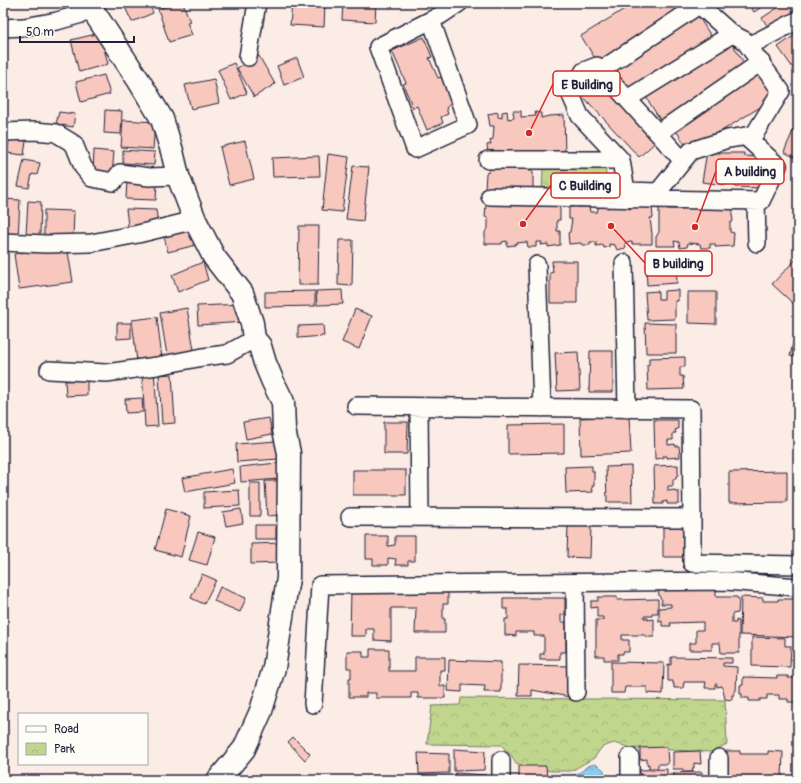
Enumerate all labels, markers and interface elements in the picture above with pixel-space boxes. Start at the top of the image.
scale bar [20,18,134,44]
text: 50 m [26,25,54,40]
callout: E Building [553,71,620,96]
text: E Building [561,77,613,93]
callout: A building [716,159,784,184]
text: A building [724,164,776,180]
callout: C Building [551,173,620,198]
text: C Building [559,178,612,194]
callout: B building [645,251,712,276]
text: B building [653,256,704,272]
legend [18,713,148,765]
text: Road [54,722,79,737]
text: Park [54,742,75,757]

